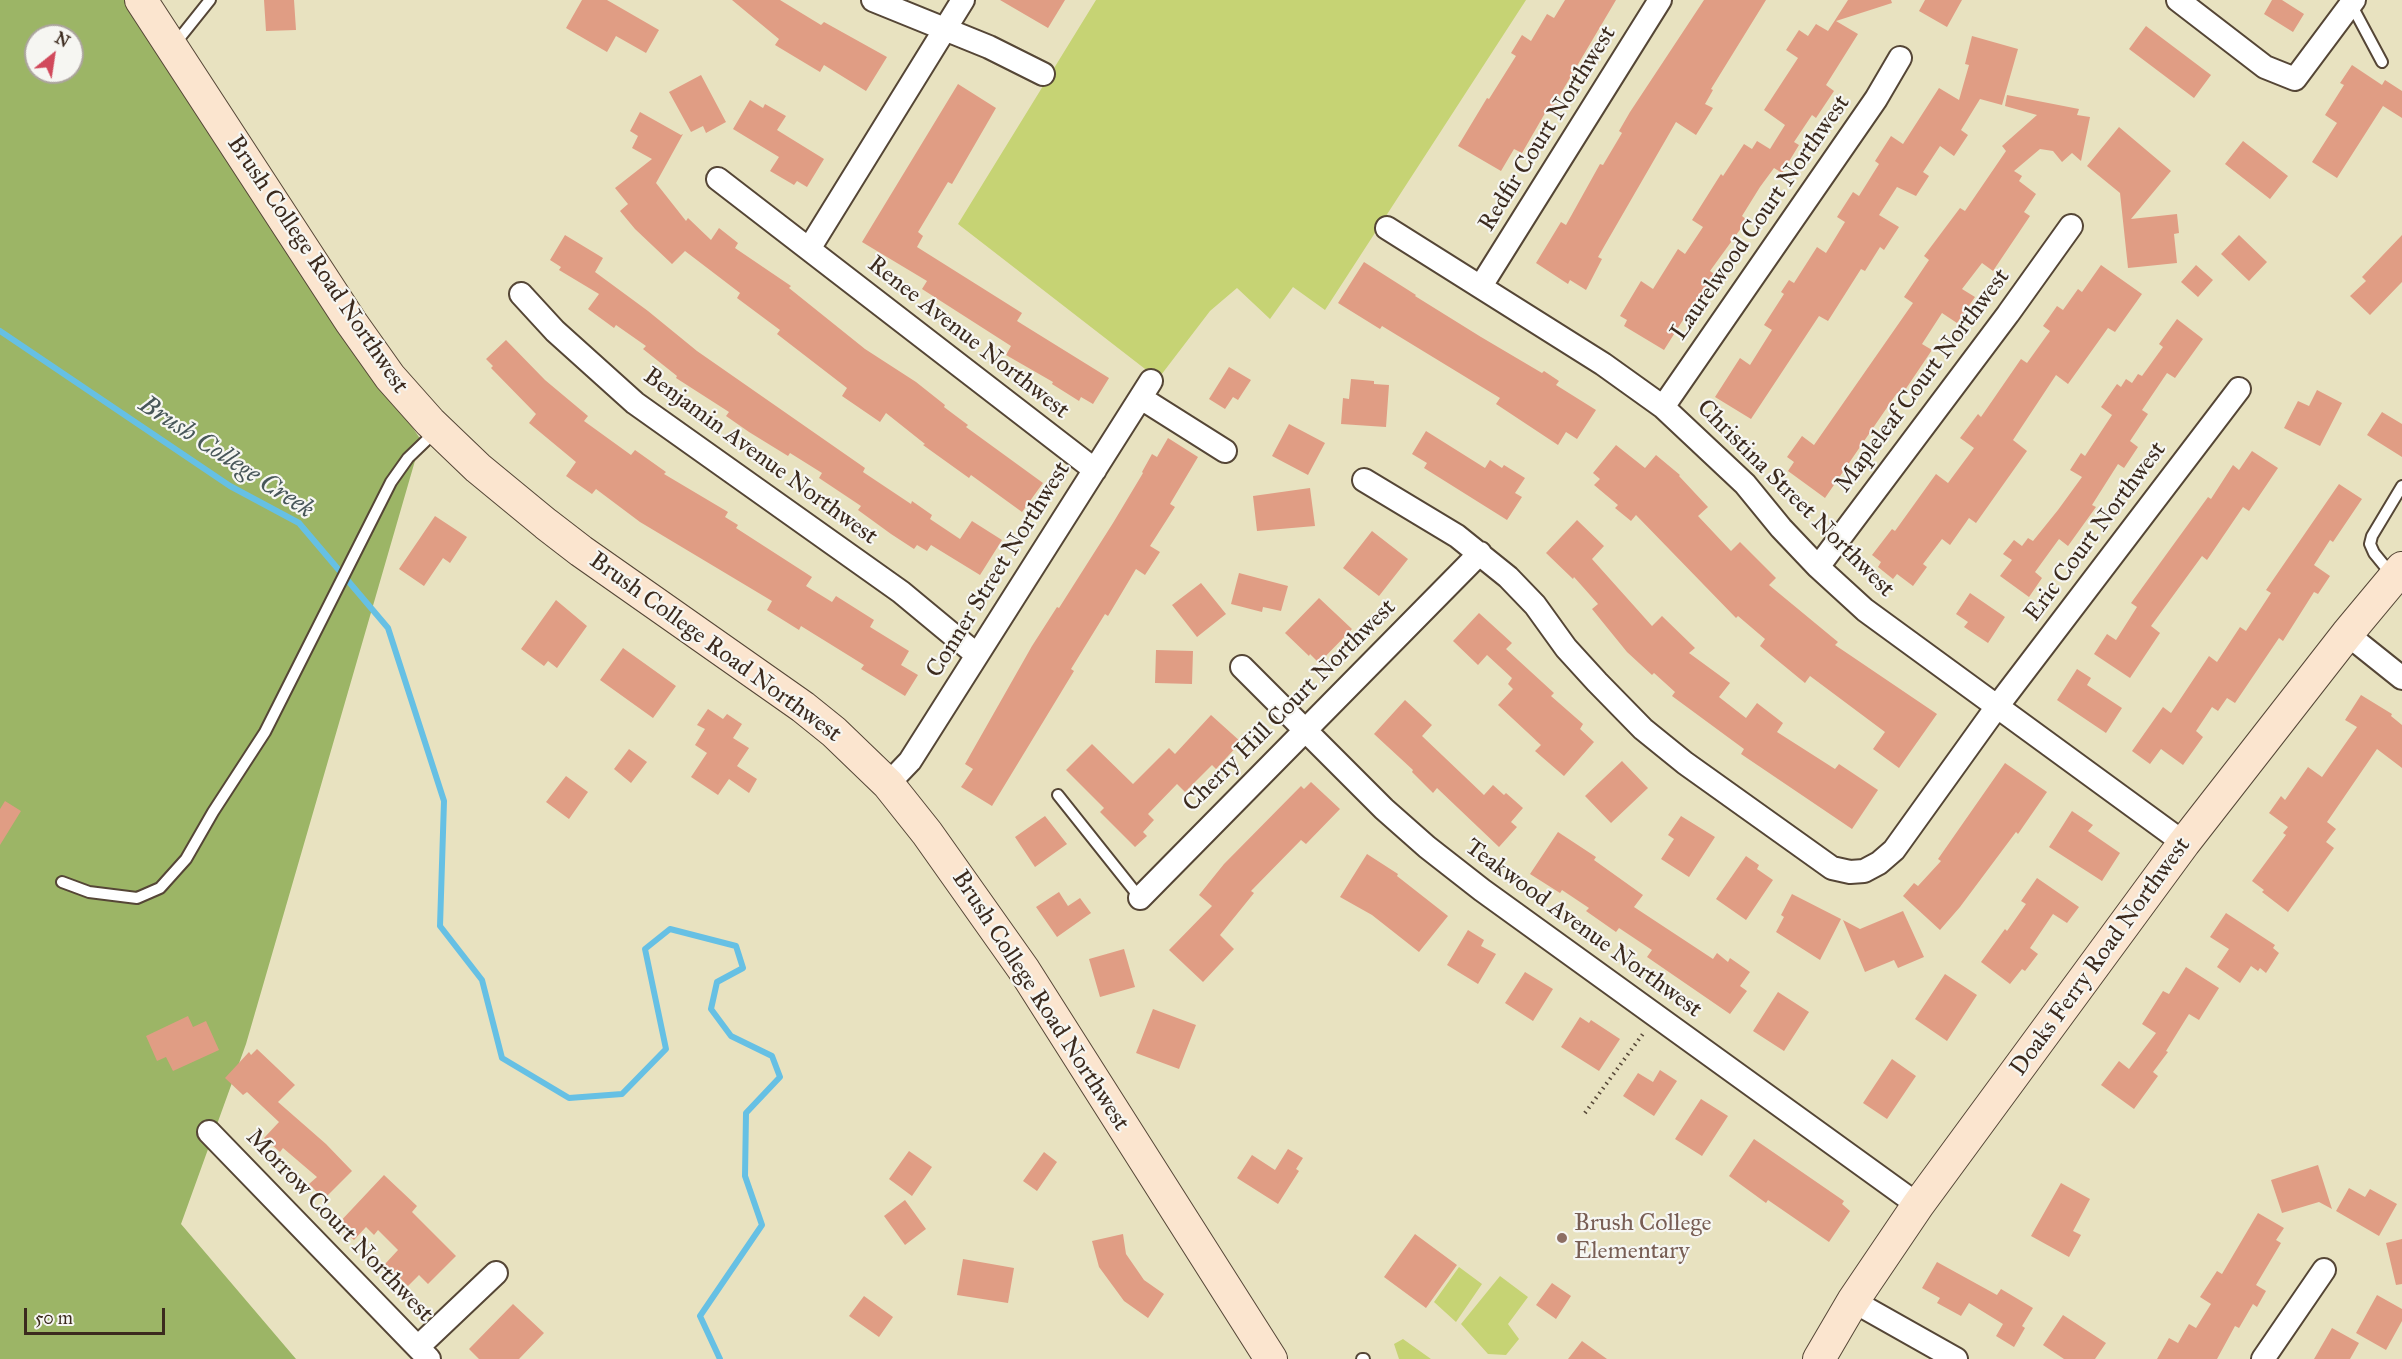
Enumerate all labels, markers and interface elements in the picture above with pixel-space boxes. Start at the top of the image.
street label: Redfir Court Northwest [1473,21,1623,237]
north arrow [24,24,84,84]
text: N [52,28,73,51]
street label: Laurelwood Court Northwest [1665,90,1857,346]
street label: Brush College Road Northwest [220,131,414,399]
street label: Renee Avenue Northwest [862,250,1074,426]
street label: Mapleleaf Court Northwest [1829,264,2017,498]
street label: Benjamin Avenue Northwest [637,362,883,552]
water label: Brush College Creek [133,390,319,526]
street label: Christina Street Northwest [1690,394,1900,604]
street label: Eric Court Northwest [2019,436,2173,628]
street label: Conner Street Northwest [921,457,1077,683]
street label: Brush College Road Northwest [583,547,847,749]
street label: Cherry Hill Court Northwest [1178,594,1402,818]
street label: Doaks Ferry Road Northwest [2005,832,2197,1082]
street label: Teakwood Avenue Northwest [1459,833,1707,1025]
street label: Brush College Road Northwest [945,865,1135,1137]
street label: Morrow Court Northwest [239,1124,439,1328]
place label: Brush College Elementary [1574,1210,1712,1266]
marker: Brush College Elementary [1555,1231,1569,1245]
scale bar [27,1296,168,1334]
text: 50 m [35,1307,73,1329]

